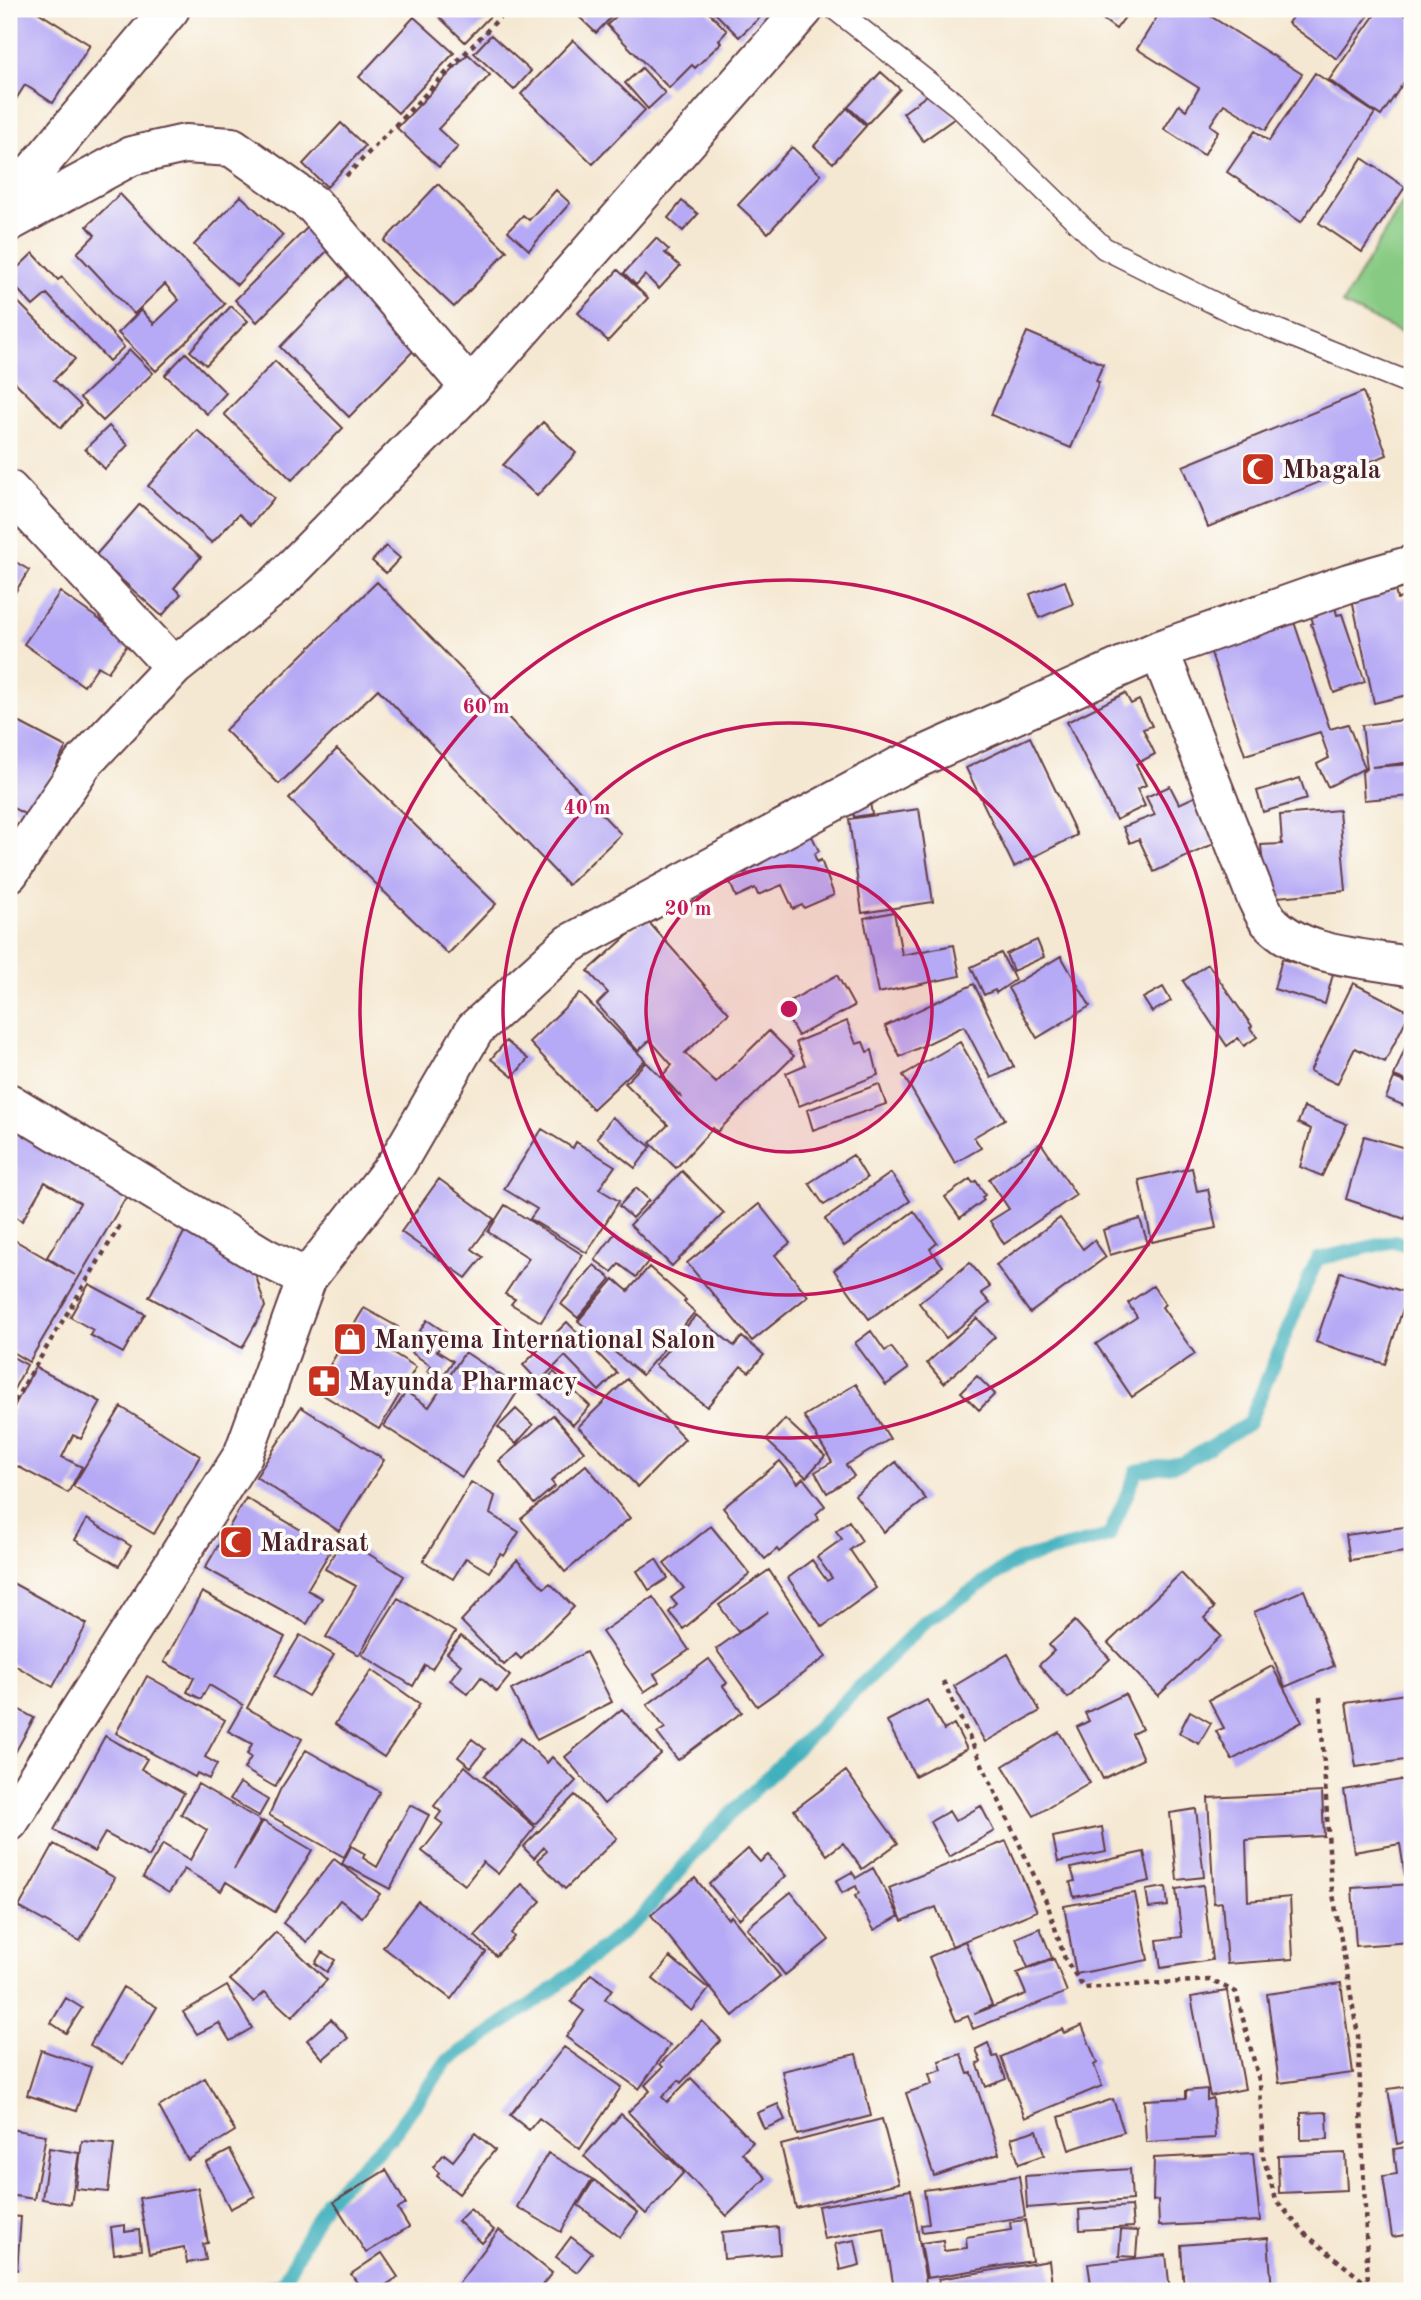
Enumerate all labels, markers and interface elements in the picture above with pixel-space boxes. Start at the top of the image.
mosque icon: Mbagala [1239,450,1277,488]
place label: Mbagala [1282,458,1381,484]
text: 60 m [462,697,510,718]
text: 40 m [563,798,611,819]
text: 20 m [664,899,712,920]
centre of rings [777,997,801,1021]
shop icon: Manyema International Salon [331,1320,369,1358]
place label: Manyema International Salon [374,1328,715,1354]
pharmacy icon: Mayunda Pharmacy [305,1362,343,1400]
place label: Mayunda Pharmacy [348,1370,578,1396]
mosque icon: Madrasat [217,1523,255,1561]
place label: Madrasat [260,1531,369,1557]

